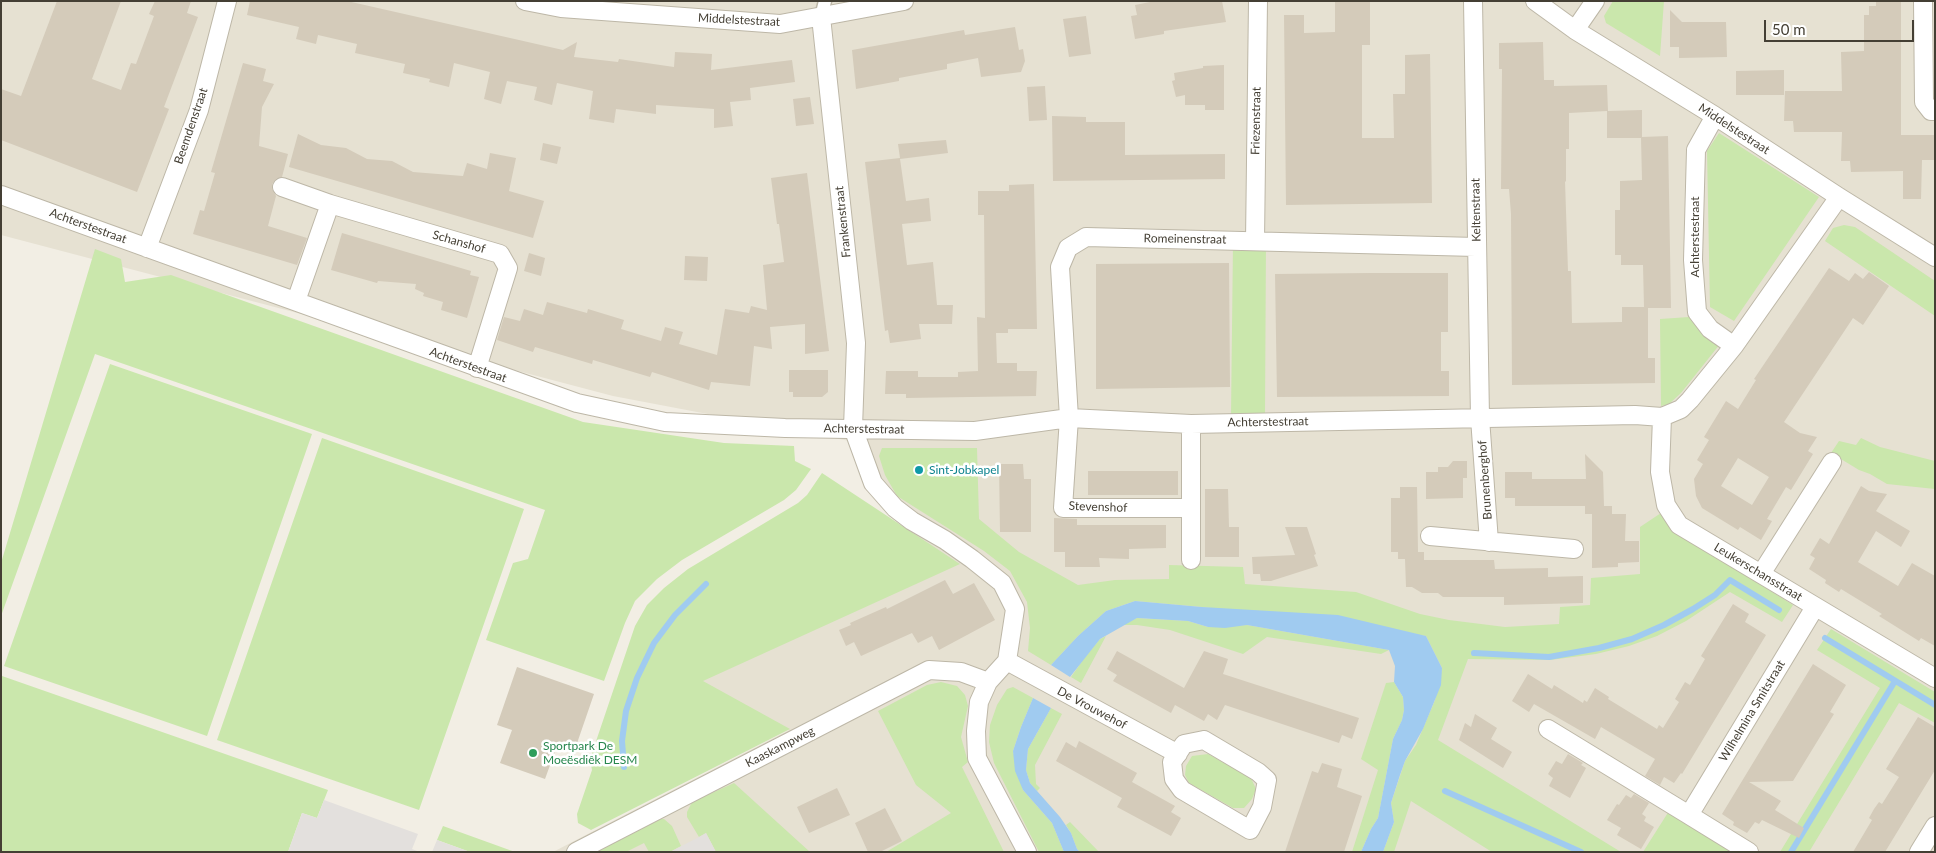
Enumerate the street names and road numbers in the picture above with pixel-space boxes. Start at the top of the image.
street label: Middelstestraat [698,11,780,29]
street label: Beemdenstraat [171,86,211,166]
street label: Friezenstraat [1248,87,1264,155]
street label: Middelstestraat [1696,101,1772,157]
street label: Keltenstraat [1468,178,1484,242]
street label: Frankenstraat [832,185,854,259]
street label: Achterstestraat [1688,197,1702,277]
street label: Achterstestraat [47,205,129,247]
street label: Schanshof [431,228,487,256]
street label: Romeinenstraat [1144,231,1226,247]
street label: Achterstestraat [427,344,509,386]
street label: Achterstestraat [1227,414,1309,430]
street label: Achterstestraat [823,421,905,437]
street label: Brunenberghof [1475,440,1495,520]
street label: Stevenshof [1068,499,1128,515]
street label: Leukerschansstraat [1711,540,1805,604]
street label: Wilhelmina Smitstraat [1716,658,1788,764]
street label: De Vrouwehof [1055,684,1129,732]
street label: Kaaskampweg [743,723,817,771]

